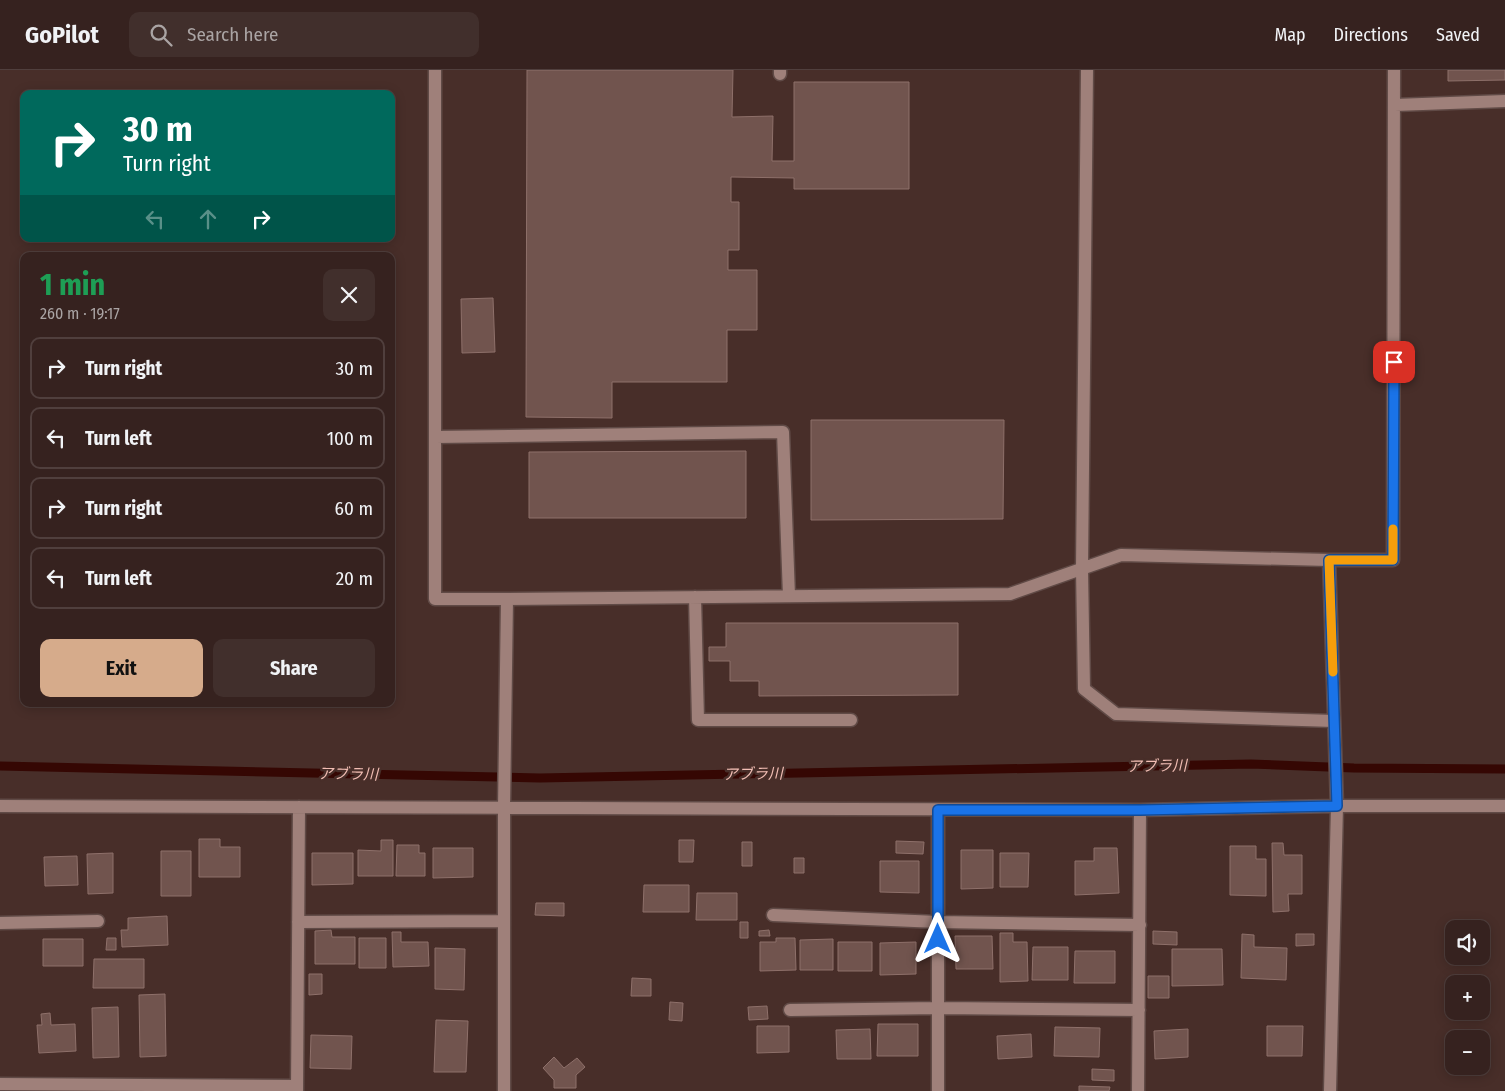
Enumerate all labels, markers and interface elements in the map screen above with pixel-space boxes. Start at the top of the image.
search box [129,12,479,57]
text: GoPilot [25,21,99,49]
icon: search [147,21,175,49]
text: Search here [187,23,279,46]
text: Map [1274,24,1306,46]
text: Directions [1334,24,1408,46]
text: Saved [1436,24,1480,46]
text: 30 m [123,108,193,150]
icon: right [40,110,105,175]
text: Turn right [123,150,211,177]
icon: left [141,205,169,233]
icon: ahead [194,205,222,233]
icon: right [247,205,275,233]
text: 1 min [40,267,105,303]
button: close [323,269,375,321]
text: 260 m · 19:17 [40,304,120,323]
pin [1373,341,1415,383]
icon: arrive [1380,348,1408,376]
icon: right [42,354,70,382]
text: Turn right [85,357,162,380]
text: 30 m [335,357,373,380]
icon: left [42,424,70,452]
text: Turn left [85,427,152,450]
text: 100 m [327,427,373,450]
icon: right [42,494,70,522]
text: Turn right [85,497,162,520]
text: 60 m [335,497,373,520]
icon: left [42,564,70,592]
text: Turn left [85,567,152,590]
text: 20 m [336,567,373,590]
button: Exit [40,639,203,697]
button: Share [213,639,375,697]
water label: アブラ川 [1127,756,1189,776]
water label: アブラ川 [318,764,380,784]
water label: アブラ川 [723,764,785,784]
position arrow [911,912,963,964]
map controls [1445,920,1490,1075]
button: sound [1445,920,1490,965]
button: + [1445,975,1490,1020]
button: − [1445,1030,1490,1075]

